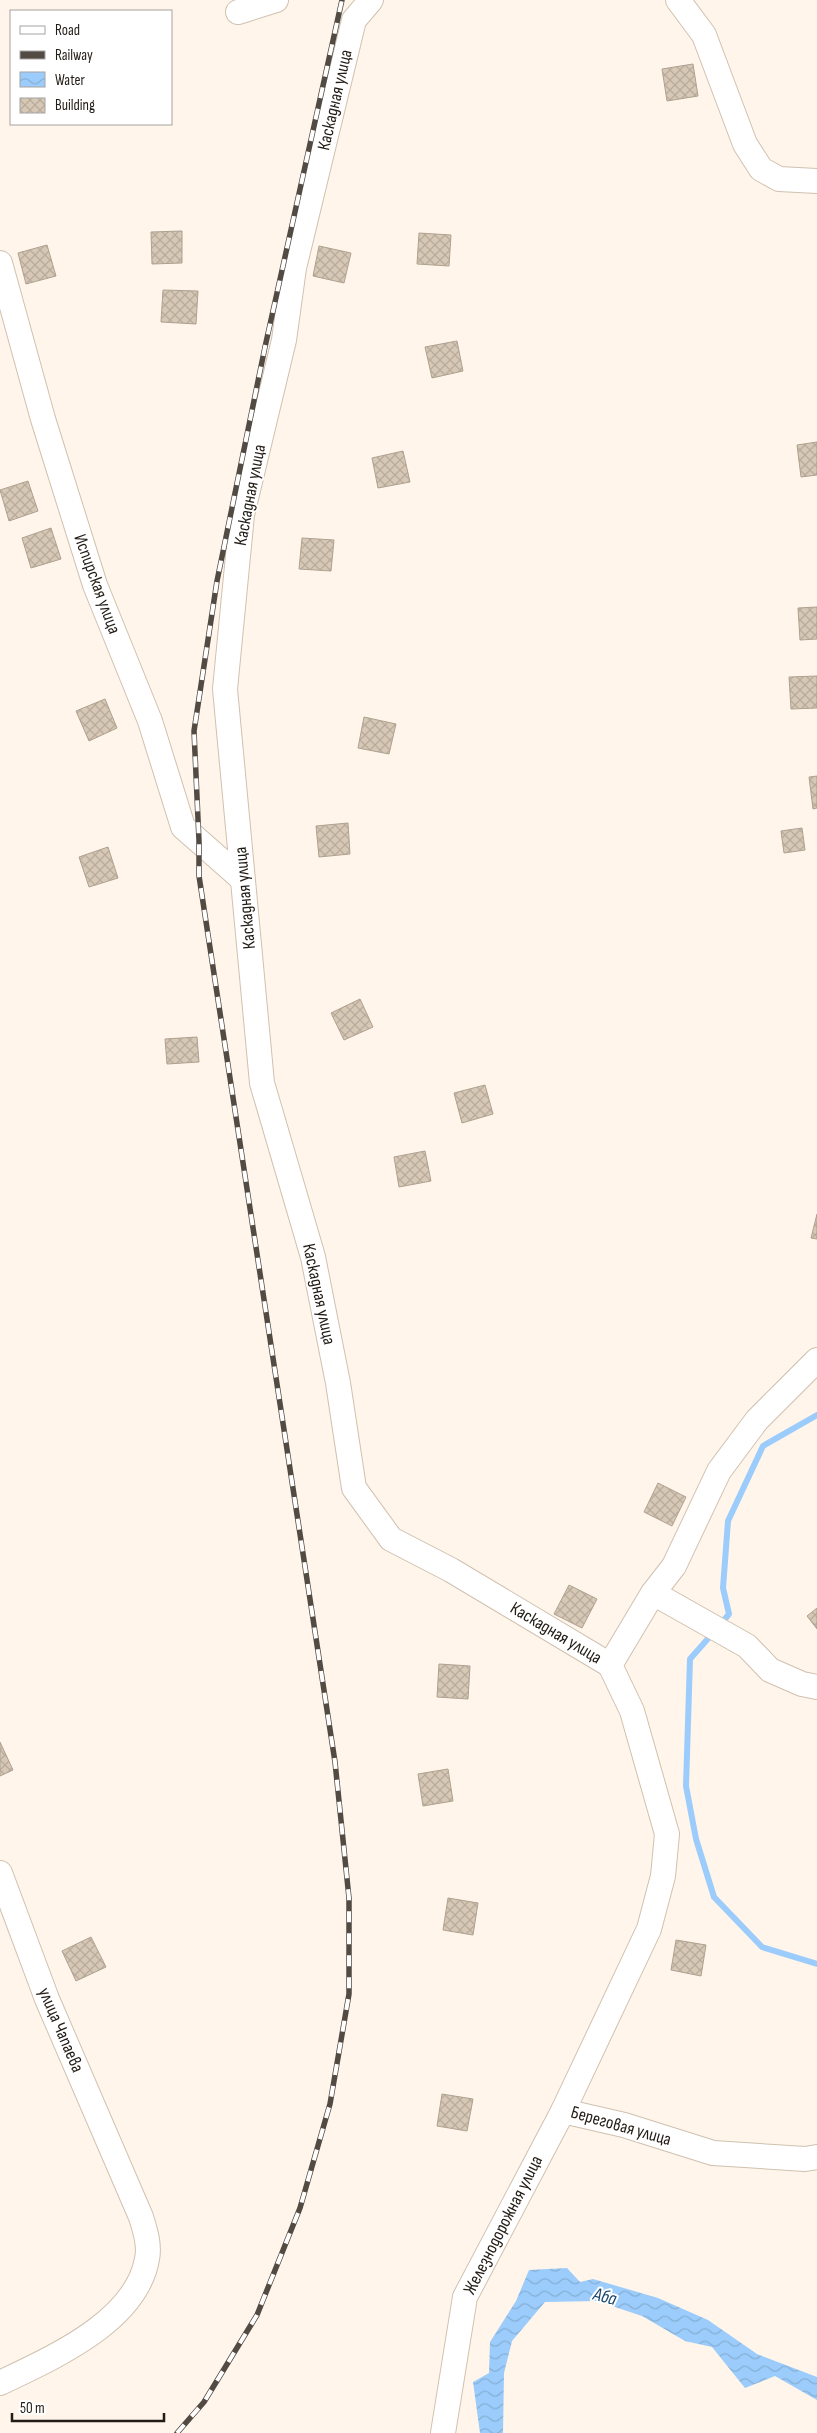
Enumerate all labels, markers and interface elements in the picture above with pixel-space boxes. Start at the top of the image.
legend [10,10,172,125]
text: Road [55,21,80,40]
text: Railway [55,46,93,65]
street label: Каскадная улица [313,47,357,152]
text: Water [55,71,86,90]
text: Building [55,96,95,115]
street label: Каскадная улица [230,442,270,547]
street label: Испирская улица [69,531,125,637]
street label: Каскадная улица [230,846,260,950]
street label: Каскадная улица [298,1242,340,1347]
street label: Каскадная улица [507,1598,606,1669]
street label: улица Чапаева [34,1984,88,2076]
street label: Береговая улица [568,2102,674,2150]
street label: Железнодорожная улица [459,2152,547,2298]
water label: Аба [590,2283,619,2311]
scale bar [12,2390,165,2422]
text: 50 m [20,2399,45,2418]

